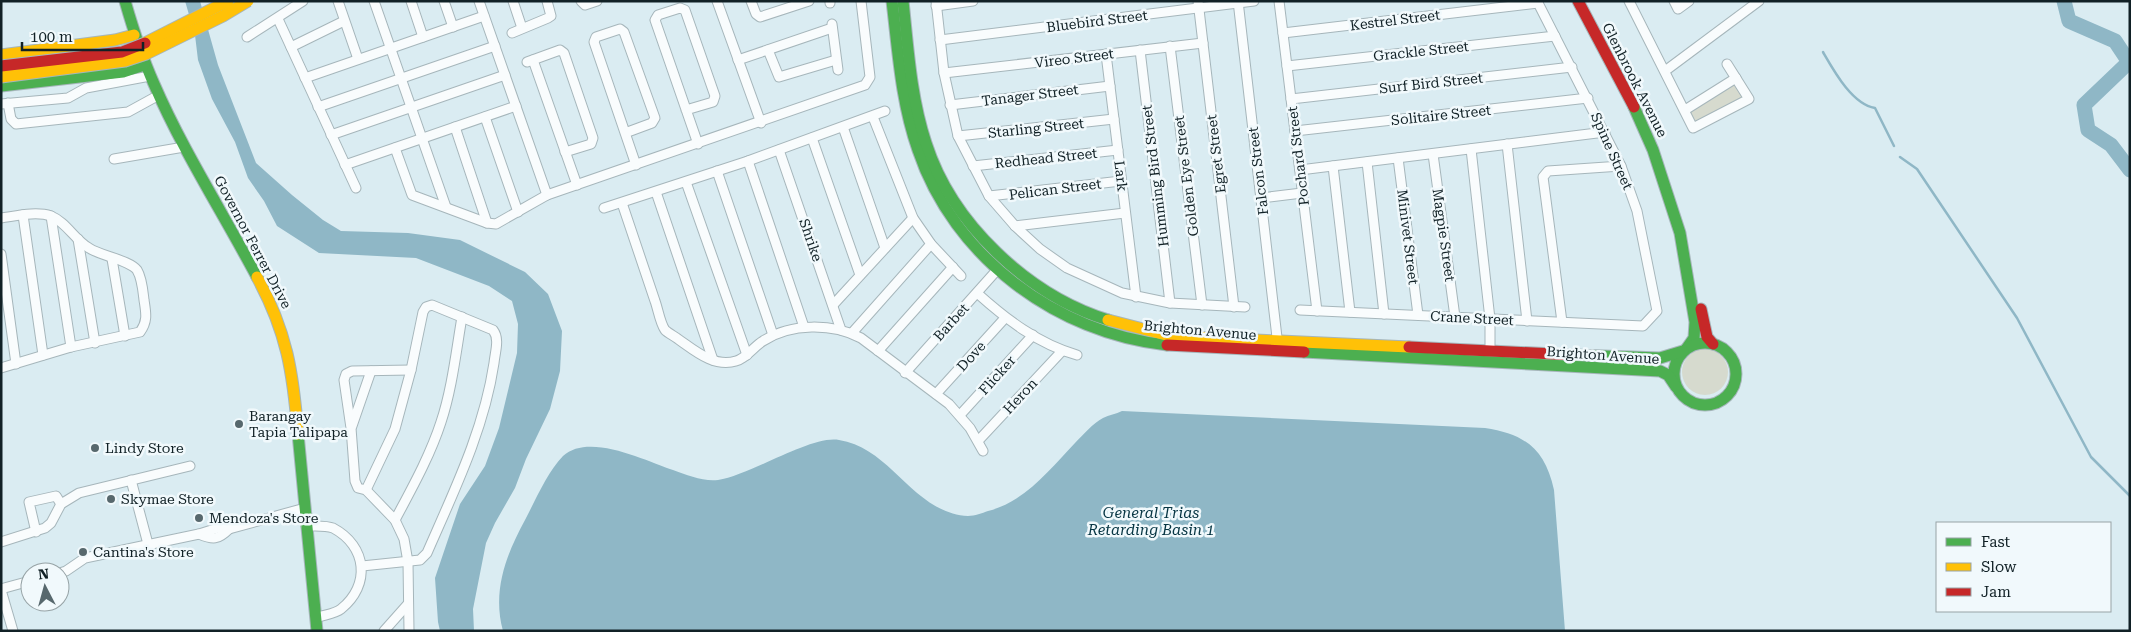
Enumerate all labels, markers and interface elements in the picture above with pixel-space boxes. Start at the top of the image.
street label: Bluebird Street [1046,7,1148,35]
street label: Kestrel Street [1349,7,1441,33]
scale bar [22,20,144,52]
street label: Glenbrook Avenue [1599,20,1671,140]
text: 100 m [30,28,73,46]
street label: Grackle Street [1372,38,1470,64]
street label: Vireo Street [1033,45,1115,71]
street label: Surf Bird Street [1378,70,1484,96]
street label: Tanager Street [981,81,1079,109]
street label: Solitaire Street [1390,102,1492,128]
street label: Humming Bird Street [1138,104,1172,248]
street label: Pochard Street [1284,105,1312,207]
street label: Spine Street [1588,110,1636,192]
street label: Egret Street [1203,114,1229,194]
street label: Starling Street [987,115,1085,141]
street label: Golden Eye Street [1171,115,1201,237]
street label: Falcon Street [1245,126,1271,216]
street label: Redhead Street [994,145,1098,171]
street label: Lark [1111,160,1131,192]
street label: Governor Ferrer Drive [211,173,295,311]
street label: Pelican Street [1008,175,1102,203]
street label: Magpie Street [1430,187,1458,283]
street label: Minivet Street [1394,189,1422,285]
street label: Shrike [796,217,826,264]
street label: Barbet [930,300,972,344]
street label: Crane Street [1430,308,1514,328]
street label: Brighton Avenue [1143,317,1257,343]
street label: Dove [953,338,989,374]
street label: Brighton Avenue [1546,343,1660,367]
street label: Flicker [975,352,1019,398]
street label: Heron [1000,375,1040,417]
place label: Barangay Tapia Talipapa [249,408,348,440]
marker: Barangay Tapia Talipapa [233,418,245,430]
place label: Lindy Store [105,440,184,456]
marker: Lindy Store [89,442,101,454]
place label: Skymae Store [121,491,214,507]
marker: Skymae Store [105,493,117,505]
water label: General Trias Retarding Basin 1 [1087,504,1214,539]
place label: Mendoza's Store [209,510,319,526]
marker: Mendoza's Store [193,512,205,524]
legend [1936,522,2111,612]
text: Fast [1981,533,2011,551]
place label: Cantina's Store [93,544,194,560]
marker: Cantina's Store [77,546,89,558]
text: Slow [1981,558,2017,576]
north arrow [20,562,70,612]
text: N [37,566,50,583]
text: Jam [1981,583,2011,601]

